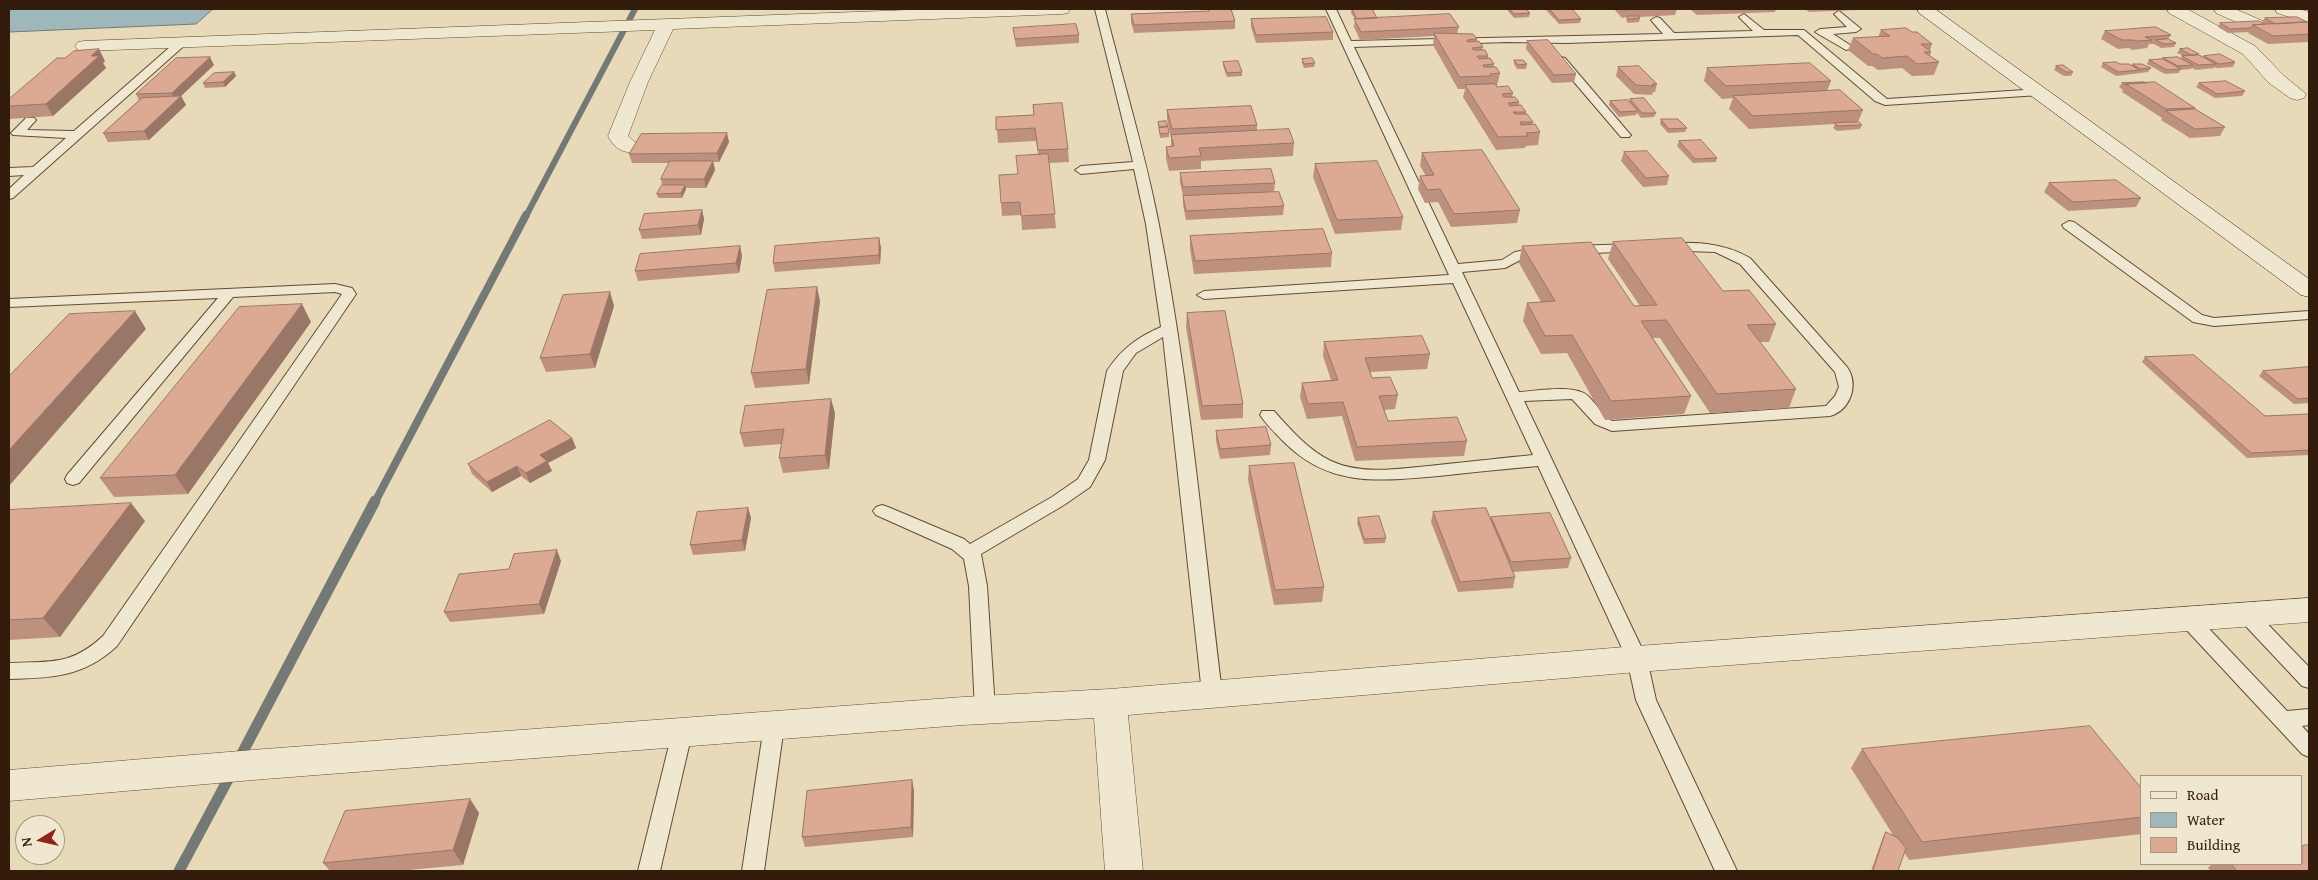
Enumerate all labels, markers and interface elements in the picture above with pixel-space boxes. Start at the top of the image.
legend [2140,775,2303,865]
text: Road [2187,784,2218,805]
text: Water [2187,809,2225,830]
north arrow [15,815,65,865]
text: Building [2187,834,2240,855]
text: N [16,836,37,848]

